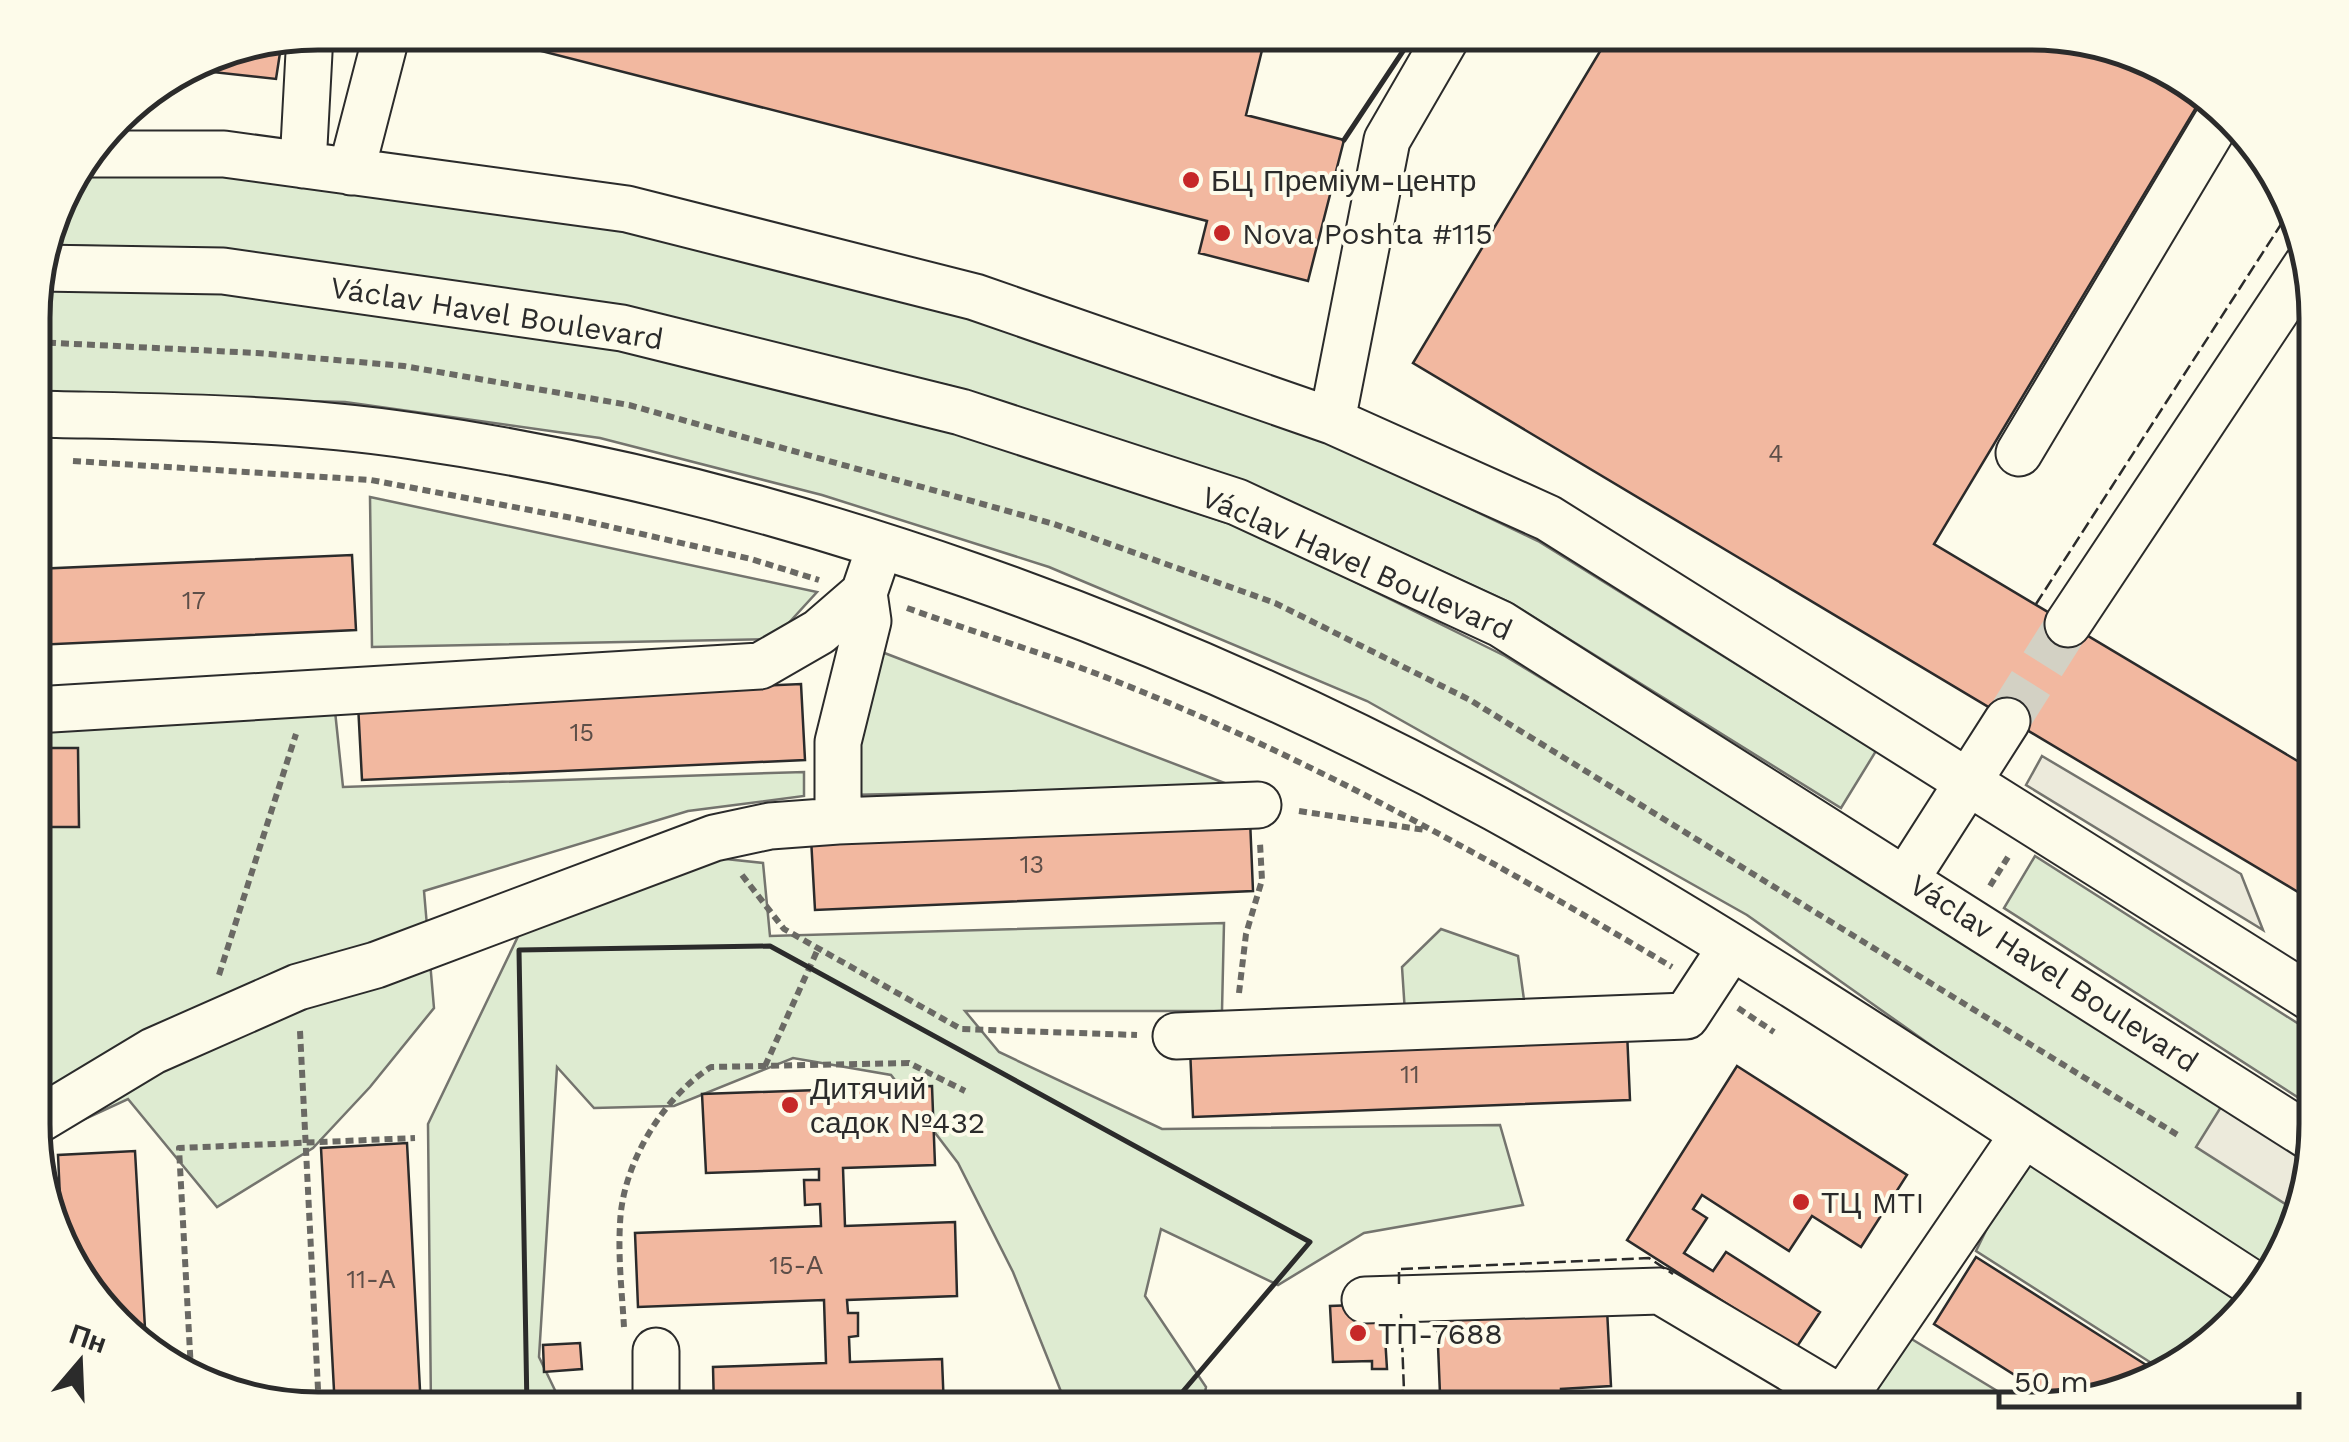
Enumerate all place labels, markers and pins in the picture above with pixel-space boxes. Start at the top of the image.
place label: БЦ Преміум-центр [1211,163,1476,198]
marker: БЦ Преміум-центр [1180,169,1202,191]
place label: Nova Poshta #115 [1242,216,1493,251]
marker: Nova Poshta #115 [1211,222,1233,244]
place label: Дитячий садок №432 [810,1071,985,1140]
marker: Дитячий садок №432 [779,1094,801,1116]
place label: ТЦ MTI [1821,1185,1924,1220]
marker: ТЦ MTI [1790,1191,1812,1213]
place label: ТП-7688 [1378,1316,1503,1351]
marker: ТП-7688 [1347,1322,1369,1344]

